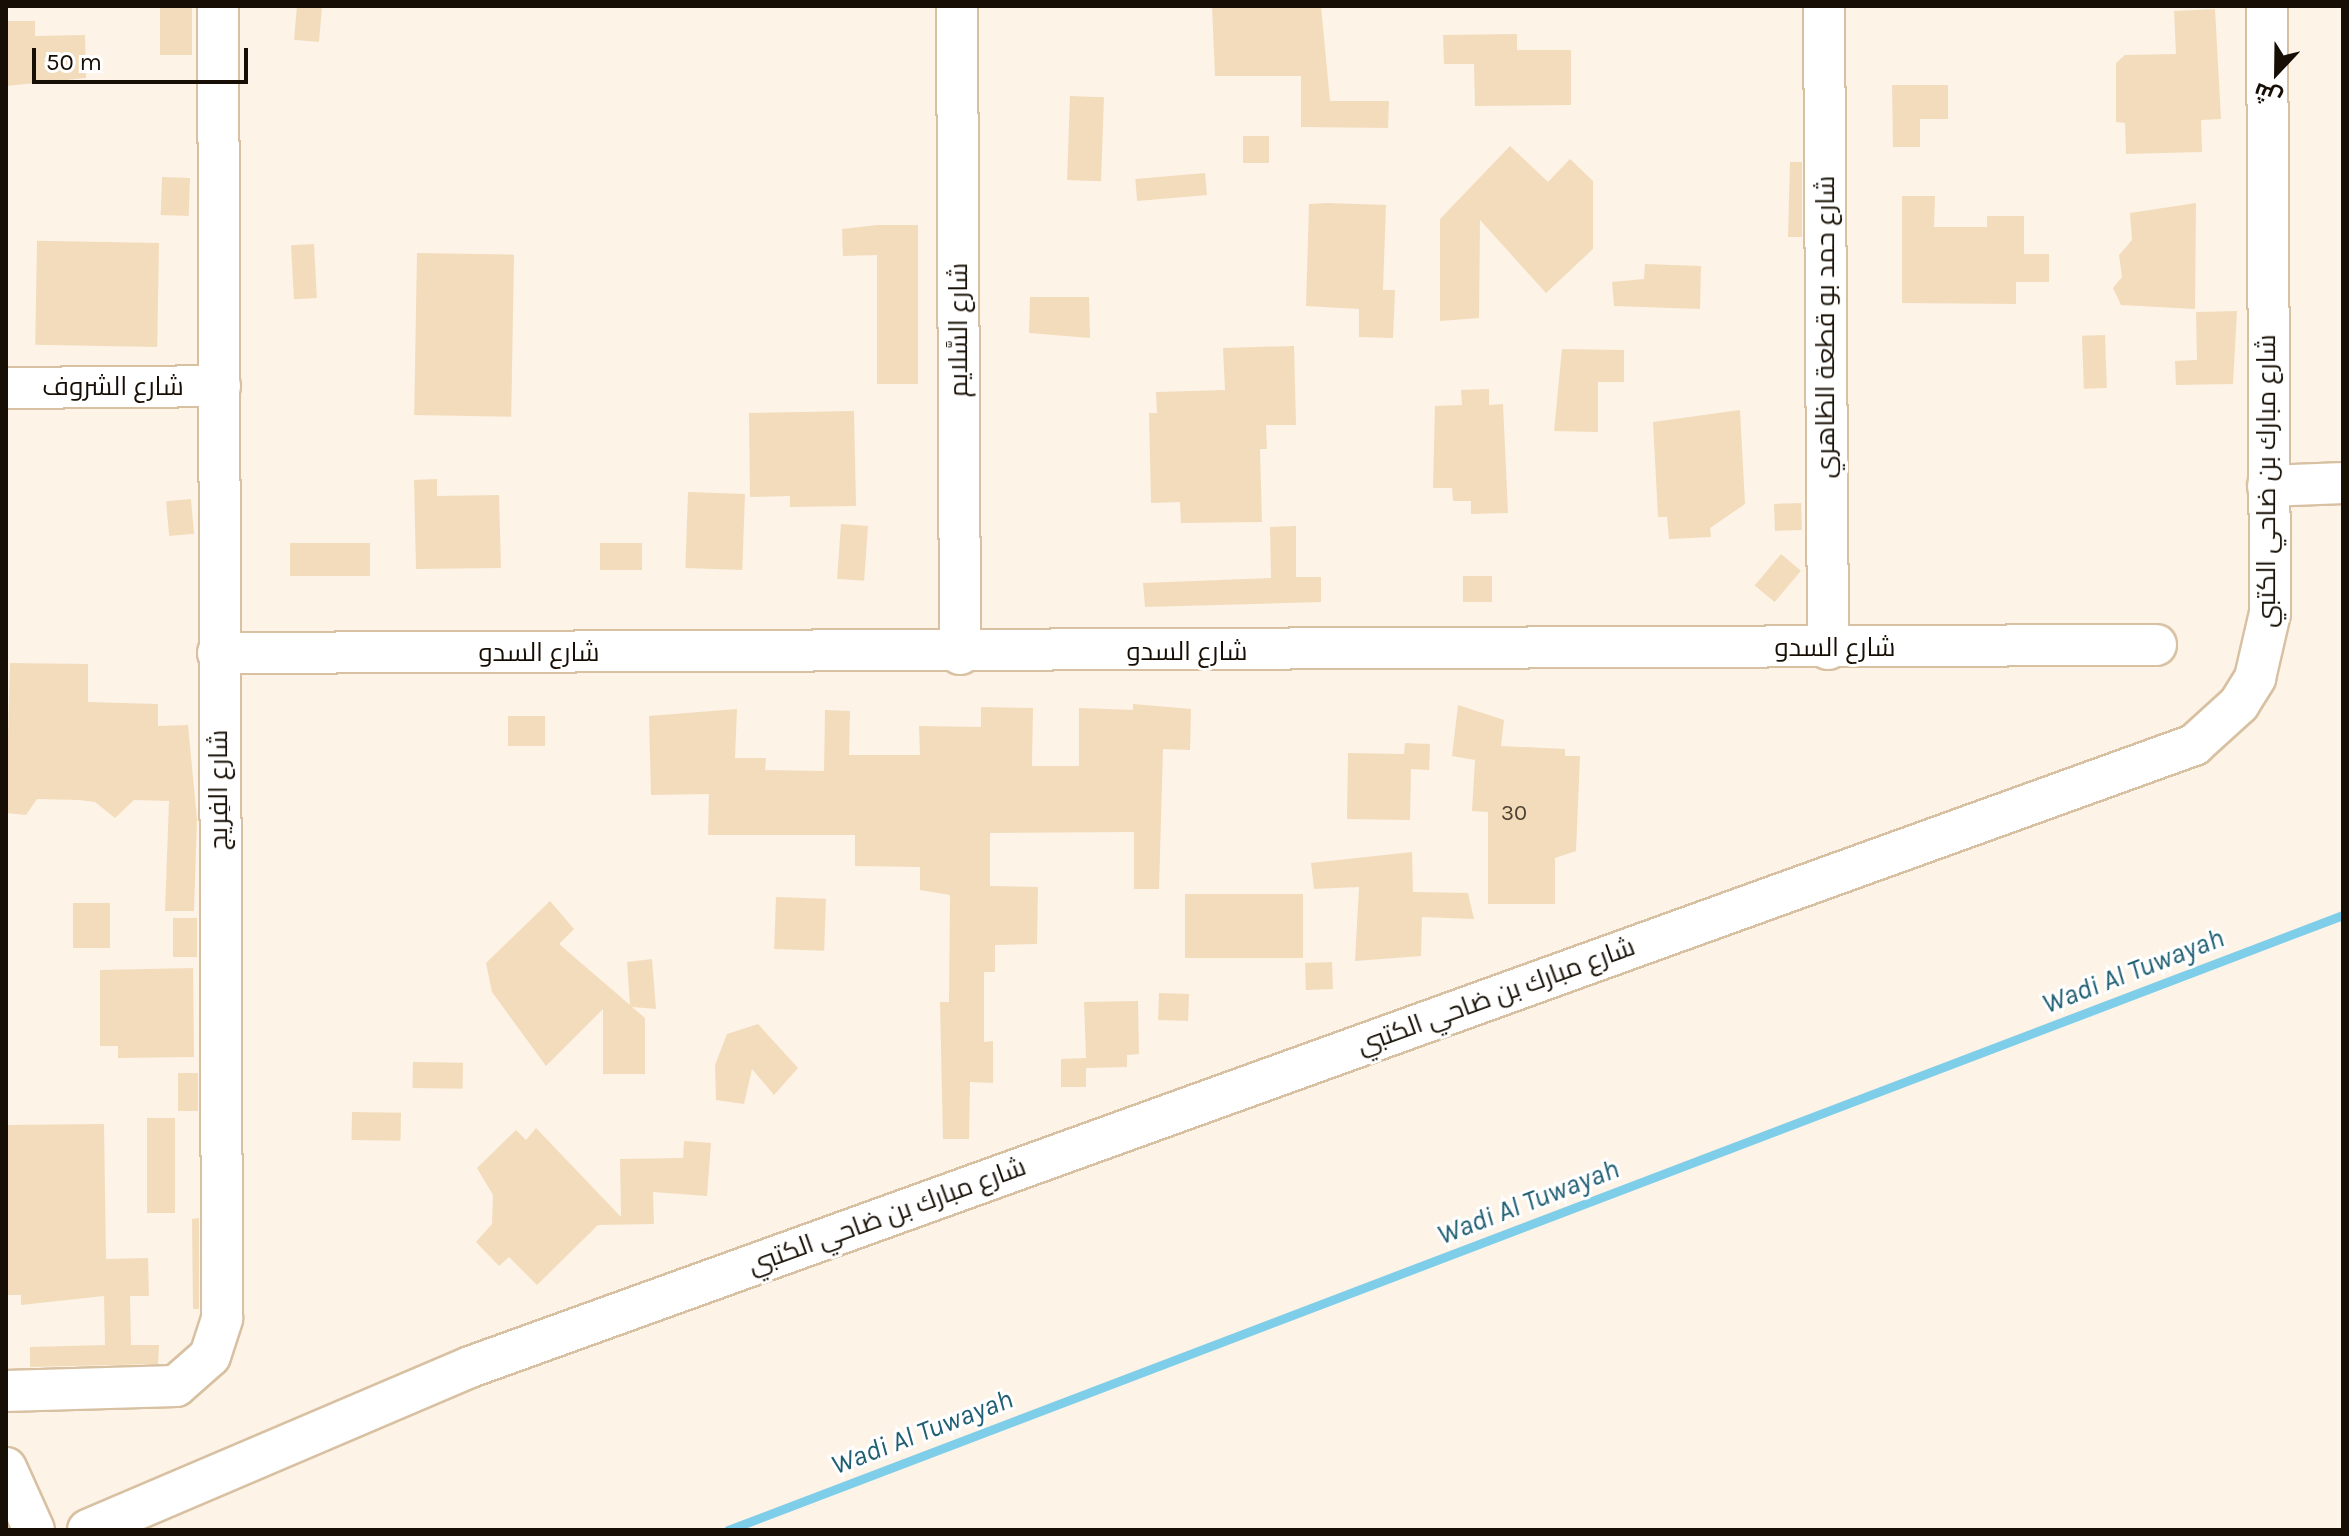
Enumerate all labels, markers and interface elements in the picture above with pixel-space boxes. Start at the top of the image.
scale bar [36,32,252,82]
north arrow [2237,32,2317,112]
text: 50 m [46,48,102,76]
text: ش [2250,77,2286,112]
street label: شارع حمد بو قطعة الظاهري [1810,176,1842,478]
street label: شارع السَّلايم [943,263,975,397]
street label: شارع مبارك بن ضاحي الكتبي [2251,334,2283,628]
street label: شارع الشروف [42,371,184,403]
street label: شارع السدو [1774,632,1896,664]
street label: شارع السدو [1126,636,1248,668]
street label: شارع السدو [478,637,600,669]
street label: شارع الفِريج [203,730,235,850]
house number: 30 [1501,801,1527,827]
water label: Wadi Al Tuwayah [2037,921,2229,1021]
street label: شارع مبارك بن ضاحي الكتبي [1353,931,1639,1061]
street label: شارع مبارك بن ضاحي الكتبي [744,1151,1030,1281]
water label: Wadi Al Tuwayah [1432,1152,1624,1252]
water label: Wadi Al Tuwayah [826,1382,1018,1482]

